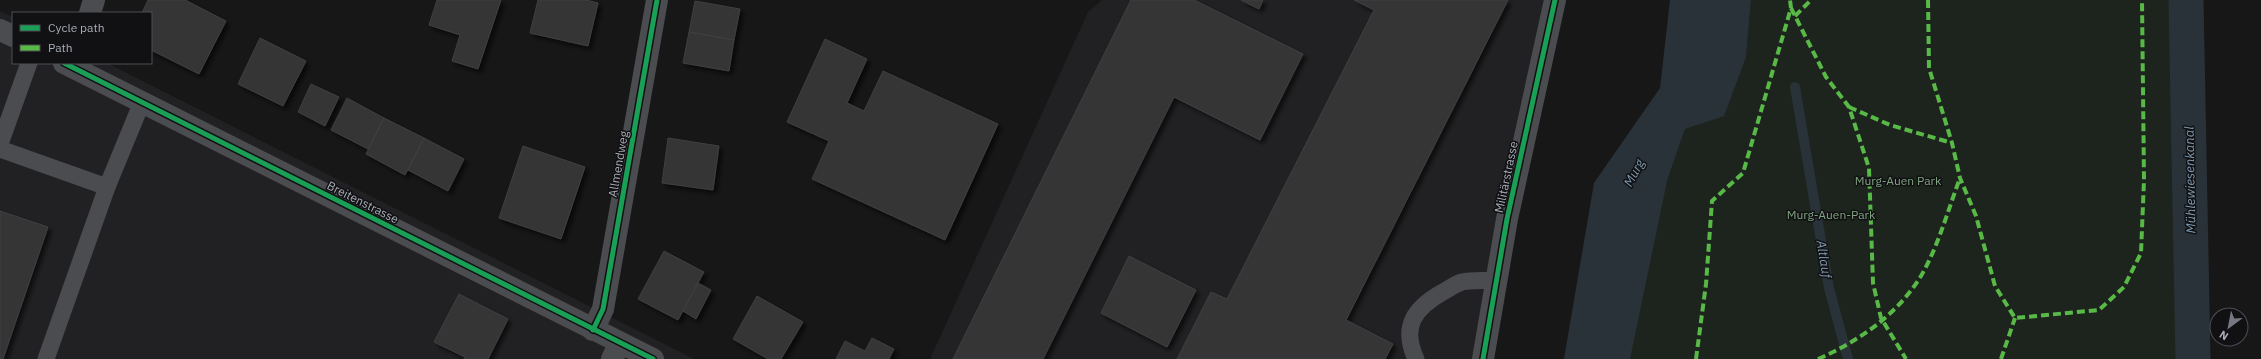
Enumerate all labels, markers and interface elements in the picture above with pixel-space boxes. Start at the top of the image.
legend [12,12,152,64]
text: Cycle path [48,20,105,35]
text: Path [48,40,73,55]
water label: Mühlewiesenkanal [2181,126,2199,234]
street label: Allmendweg [605,129,631,198]
street label: Militärstrasse [1491,139,1521,214]
water label: Murg [1620,155,1649,190]
park label: Murg-Auen Park [1855,173,1942,188]
street label: Breitenstrasse [325,178,402,227]
park label: Murg-Auen-Park [1787,207,1876,222]
water label: Altlauf [1812,238,1836,281]
north arrow [2209,307,2249,347]
text: N [2217,327,2231,344]

